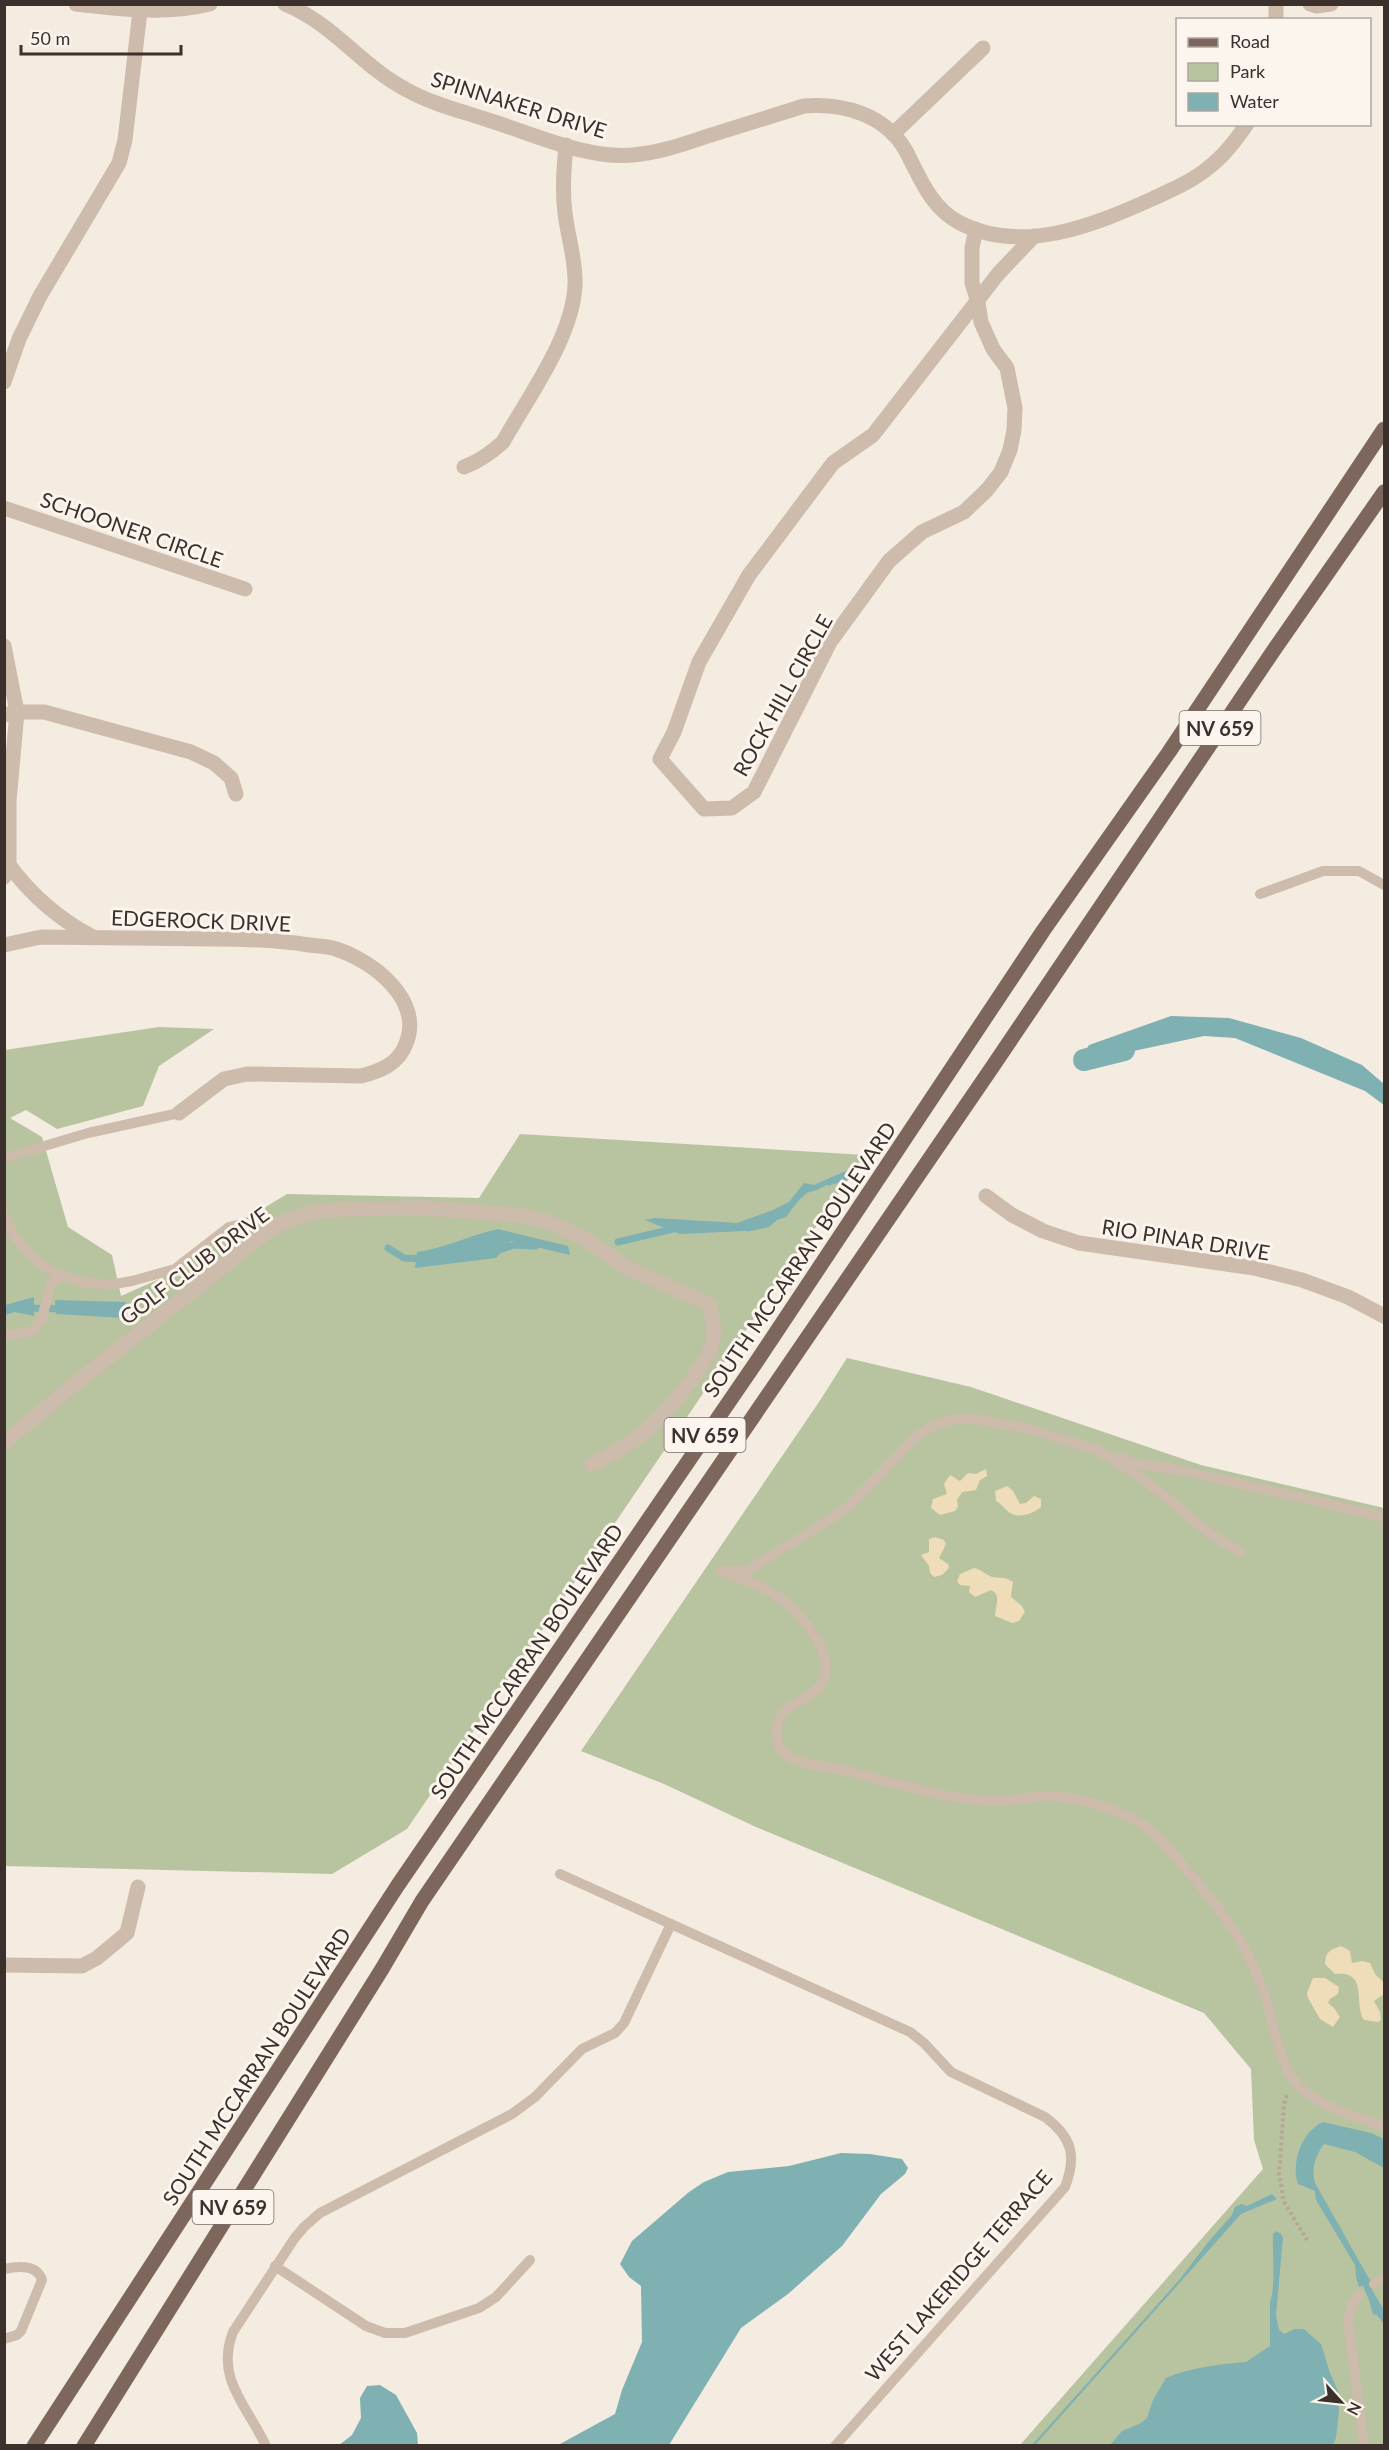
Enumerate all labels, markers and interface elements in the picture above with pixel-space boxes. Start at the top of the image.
scale bar [21,18,182,56]
legend [1176,18,1371,126]
text: 50 m [30,27,70,49]
text: Road [1230,30,1270,52]
text: Park [1230,60,1266,82]
street label: SPINNAKER DRIVE [428,65,610,143]
text: Water [1230,90,1279,112]
street label: SCHOONER CIRCLE [37,486,227,572]
street label: ROCK HILL CIRCLE [727,610,837,780]
road number: NV 659 [1180,711,1260,745]
street label: EDGEROCK DRIVE [111,904,291,936]
street label: SOUTH MCCARRAN BOULEVARD [697,1117,901,1401]
street label: GOLF CLUB DRIVE [115,1201,273,1329]
street label: RIO PINAR DRIVE [1100,1213,1272,1265]
road number: NV 659 [664,1418,746,1452]
street label: SOUTH MCCARRAN BOULEVARD [424,1519,628,1803]
street label: SOUTH MCCARRAN BOULEVARD [157,1922,355,2210]
street label: WEST LAKERIDGE TERRACE [860,2164,1056,2386]
road number: NV 659 [192,2190,274,2224]
north arrow [1311,2372,1371,2432]
text: N [1344,2399,1366,2419]

